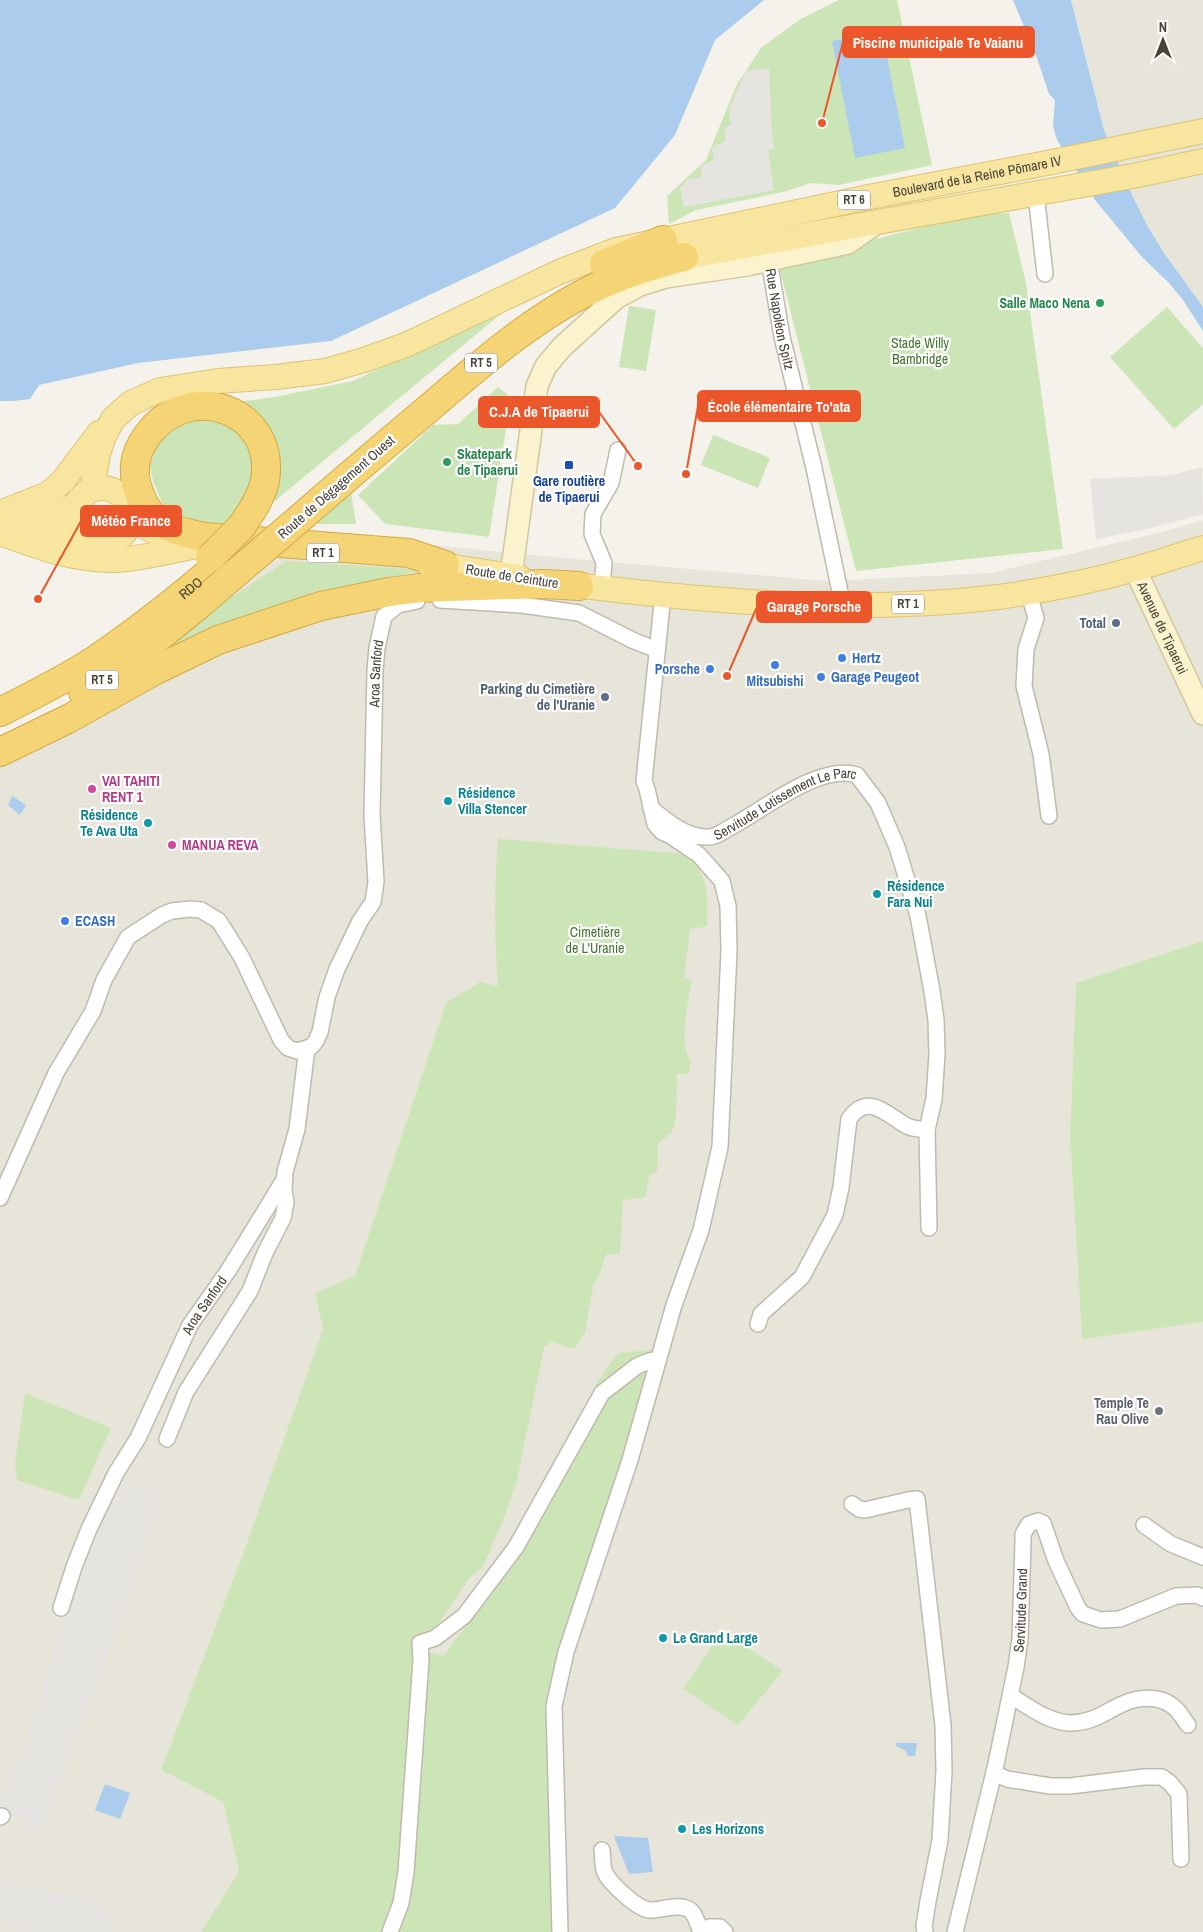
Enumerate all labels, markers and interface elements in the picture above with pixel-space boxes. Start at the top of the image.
north arrow [1138,15,1188,65]
text: N [1159,18,1167,36]
callout: Piscine municipale Te Vaianu [843,27,1034,57]
text: Piscine municipale Te Vaianu [853,32,1023,53]
street label: Boulevard de la Reine Pōmare IV [891,151,1063,201]
road number: RT 6 [838,190,870,210]
street label: Rue Napoléon Spitz [762,267,799,372]
place label: Salle Maco Nena [999,294,1091,312]
marker: Salle Maco Nena [1094,297,1106,309]
park label: Stade Willy Bambridge [891,334,949,368]
road number: RT 5 [465,353,497,372]
callout: École élémentaire To'ata [698,391,860,421]
text: École élémentaire To'ata [708,396,851,417]
callout: C.J.A de Tipaerui [479,397,599,427]
text: C.J.A de Tipaerui [489,401,589,422]
street label: Route de Dégagement Ouest [274,431,398,543]
place label: Skatepark de Tipaerui [457,445,518,479]
marker: Skatepark de Tipaerui [441,456,453,468]
marker: Gare routière de Tipaerui [563,459,575,471]
place label: Gare routière de Tipaerui [533,472,605,506]
callout: Météo France [81,506,181,536]
text: Météo France [91,510,171,531]
road number: RT 1 [307,544,339,562]
street label: Route de Ceinture [464,560,560,592]
street label: RDO [175,573,206,603]
street label: Avenue de Tipaerui [1133,578,1192,677]
callout: Garage Porsche [757,592,871,622]
road number: RT 1 [892,594,924,614]
text: Garage Porsche [767,596,861,617]
place label: Total [1079,614,1106,632]
marker: Total [1110,617,1122,629]
street label: Aroa Sanford [365,638,388,709]
place label: Hertz [852,649,881,667]
marker: Hertz [836,652,848,664]
marker: Mitsubishi [769,659,781,671]
place label: Porsche [655,660,700,678]
marker: Porsche [704,663,716,675]
place label: Garage Peugeot [831,668,919,686]
road number: RT 5 [86,670,118,690]
marker: Garage Peugeot [815,671,827,683]
place label: Mitsubishi [747,672,803,690]
place label: Parking du Cimetière de l'Uranie [480,680,595,714]
marker: Parking du Cimetière de l'Uranie [599,691,611,703]
street label: Servitude Lotissement Le Parc [711,764,859,844]
place label: VAI TAHITI RENT 1 [102,772,160,806]
marker: VAI TAHITI RENT 1 [86,783,98,795]
place label: Résidence Villa Stencer [458,784,527,818]
marker: Résidence Villa Stencer [442,795,454,807]
place label: Résidence Te Ava Uta [80,806,139,840]
marker: Résidence Te Ava Uta [142,817,154,829]
place label: MANUA REVA [182,836,259,854]
marker: MANUA REVA [166,839,178,851]
place label: Résidence Fara Nui [887,877,944,911]
marker: Résidence Fara Nui [871,888,883,900]
place label: ECASH [75,912,115,930]
marker: ECASH [59,915,71,927]
park label: Cimetière de L'Uranie [566,923,625,957]
street label: Aroa Sanford [177,1272,231,1338]
place label: Temple Te Rau Olive [1094,1394,1149,1428]
marker: Temple Te Rau Olive [1153,1405,1165,1417]
street label: Servitude Grand [1009,1568,1031,1654]
place label: Le Grand Large [673,1629,758,1647]
marker: Le Grand Large [657,1632,669,1644]
place label: Les Horizons [692,1820,764,1838]
marker: Les Horizons [676,1823,688,1835]

